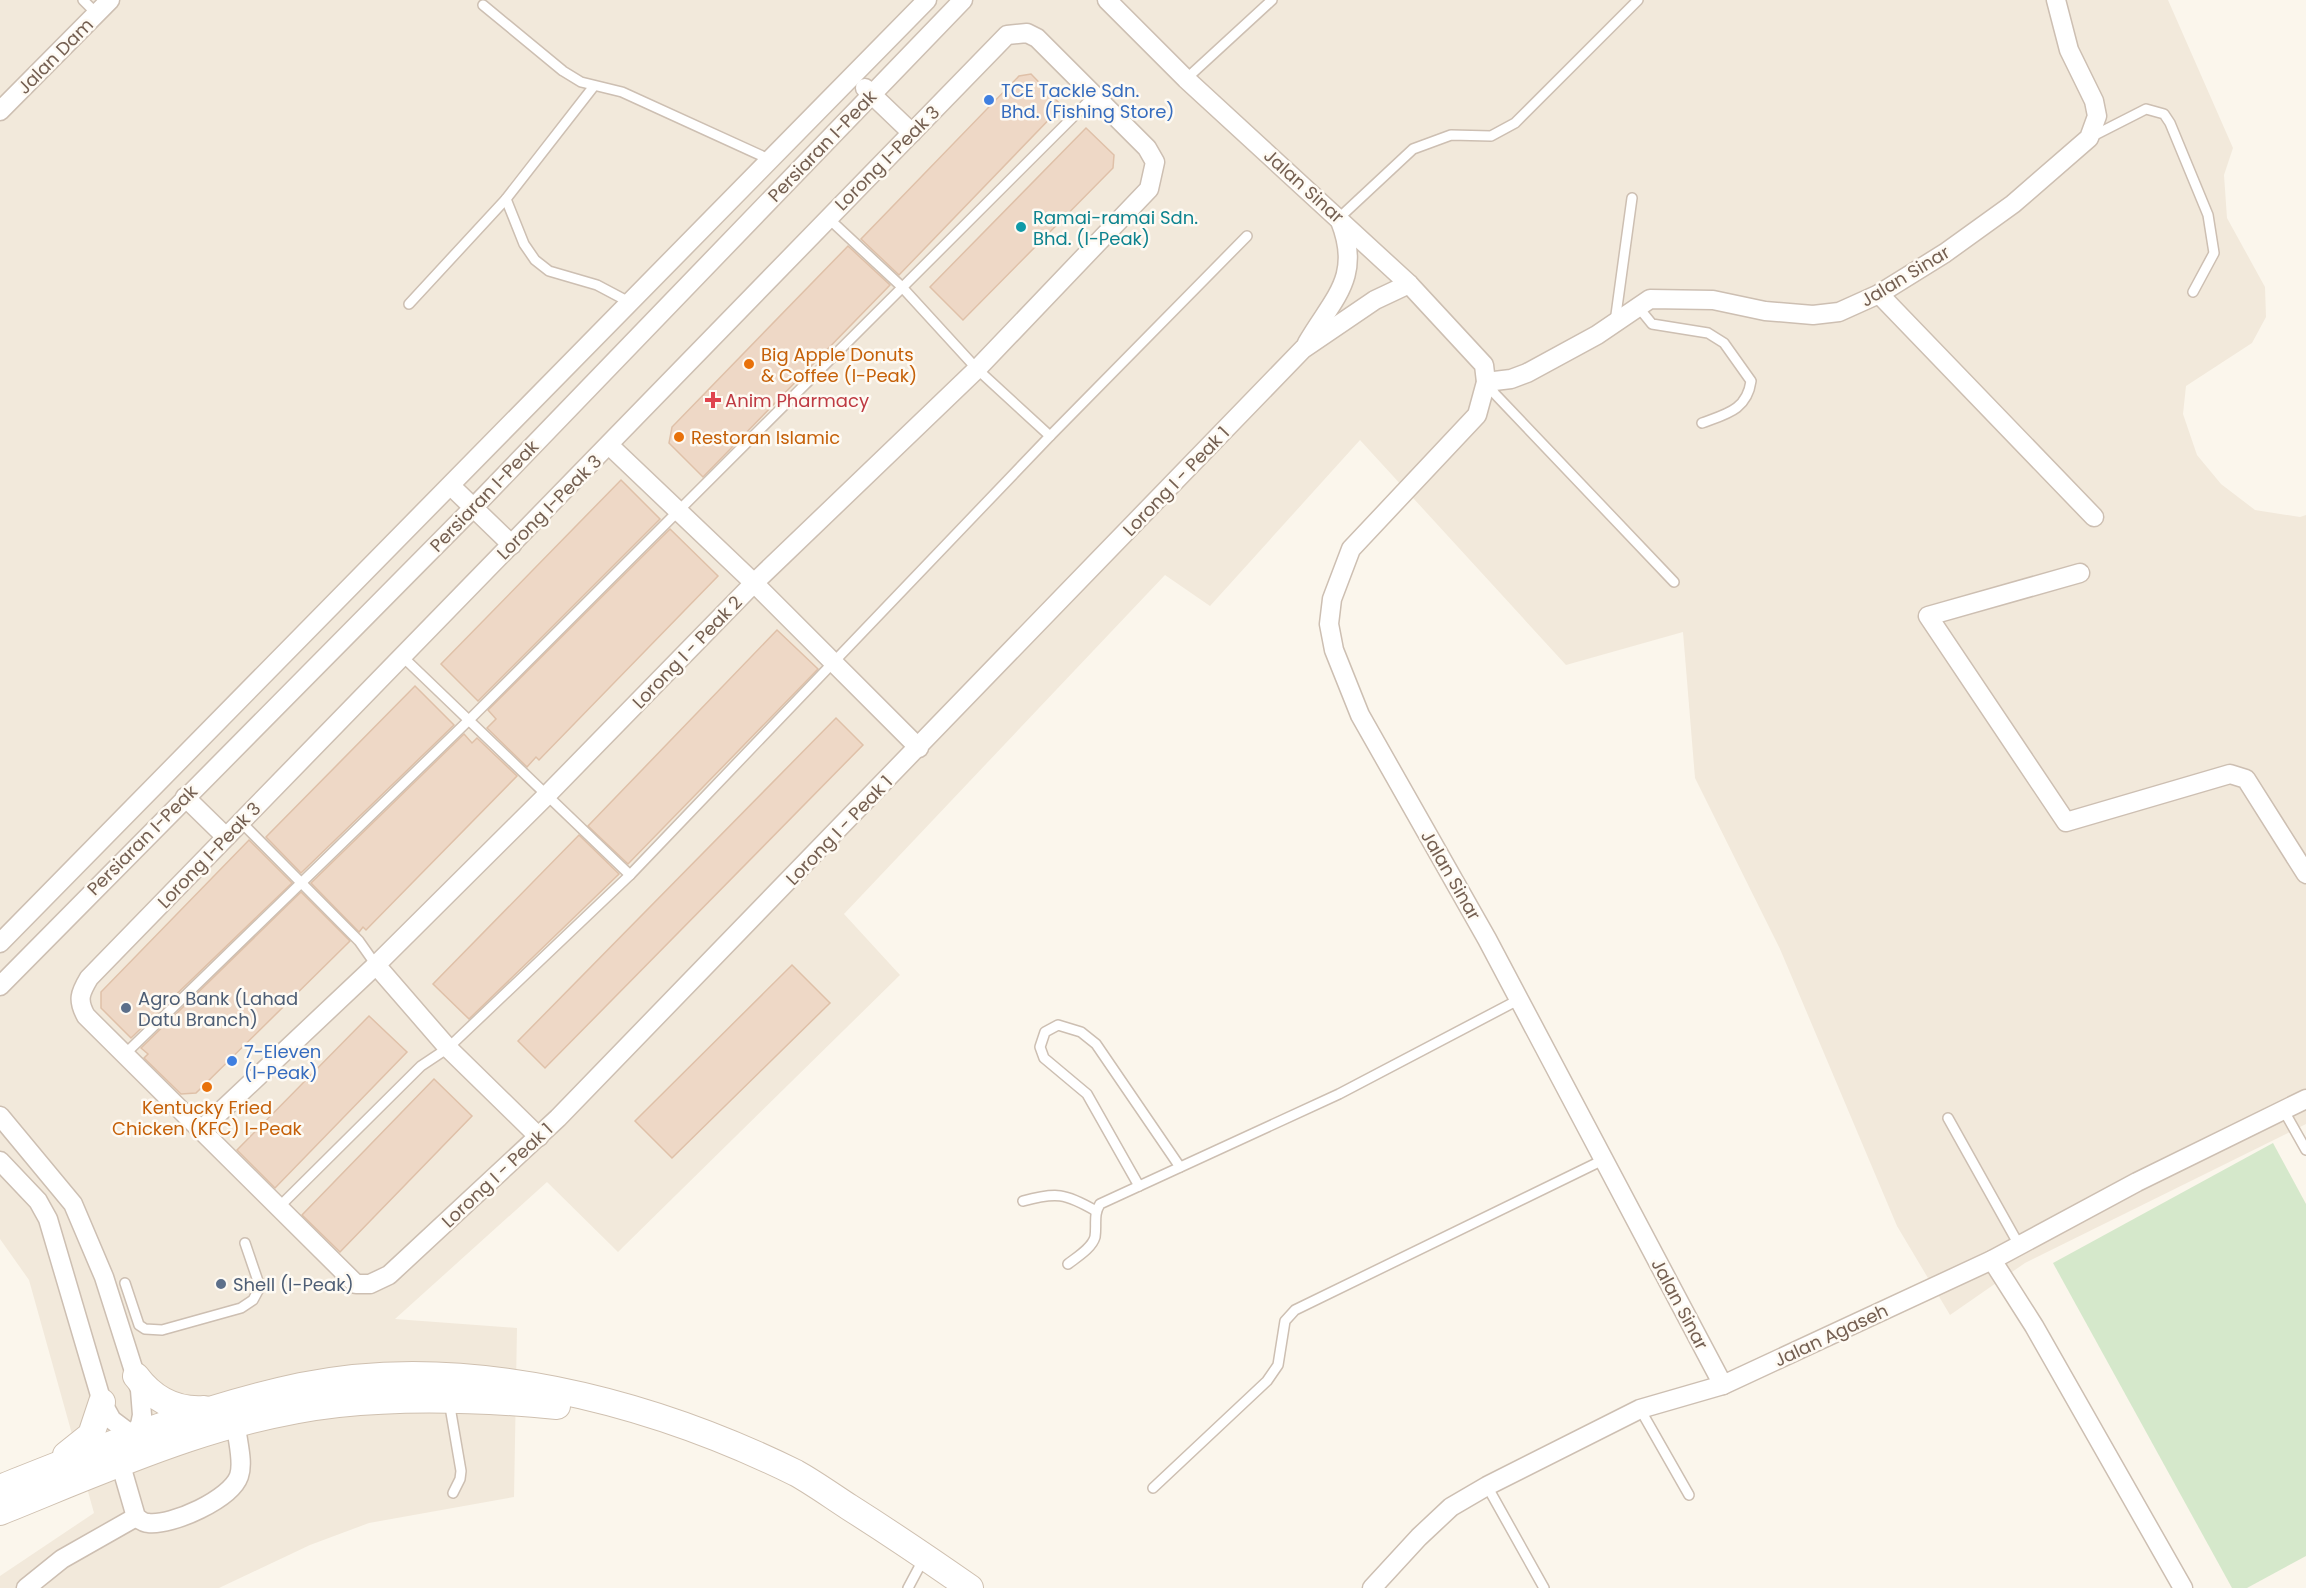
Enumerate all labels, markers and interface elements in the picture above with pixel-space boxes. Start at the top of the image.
street label: Jalan Dam [11,12,99,100]
place label: TCE Tackle Sdn. Bhd. (Fishing Store) [1001,78,1175,124]
street label: Persiaran I-Peak [762,84,883,208]
marker: TCE Tackle Sdn. Bhd. (Fishing Store) [982,93,996,107]
street label: Lorong I-Peak 3 [829,100,945,216]
street label: Jalan Sinar [1258,143,1350,229]
place label: Ramai-ramai Sdn. Bhd. (I-Peak) [1033,205,1198,251]
marker: Ramai-ramai Sdn. Bhd. (I-Peak) [1014,220,1028,234]
street label: Jalan Sinar [1856,239,1955,312]
place label: Big Apple Donuts & Coffee (I-Peak) [761,342,917,388]
marker: Big Apple Donuts & Coffee (I-Peak) [742,357,756,371]
place label: Anim Pharmacy [725,388,869,413]
marker: Anim Pharmacy [706,393,720,407]
street label: Lorong I - Peak 1 [1117,421,1235,541]
place label: Restoran Islamic [691,425,840,450]
marker: Restoran Islamic [672,430,686,444]
street label: Persiaran I-Peak [424,434,545,558]
street label: Lorong I-Peak 3 [491,449,607,565]
street label: Lorong I - Peak 2 [627,590,747,714]
street label: Lorong I - Peak 1 [780,770,898,890]
street label: Persiaran I-Peak [81,779,203,901]
street label: Lorong I-Peak 3 [152,796,266,914]
street label: Jalan Sinar [1415,825,1487,925]
place label: Agro Bank (Lahad Datu Branch) [138,986,298,1032]
marker: Agro Bank (Lahad Datu Branch) [119,1001,133,1015]
place label: 7-Eleven (I-Peak) [244,1039,321,1085]
marker: 7-Eleven (I-Peak) [225,1054,239,1068]
marker: Kentucky Fried Chicken (KFC) I-Peak [200,1080,214,1094]
place label: Kentucky Fried Chicken (KFC) I-Peak [112,1095,303,1141]
street label: Lorong I - Peak 1 [436,1117,558,1233]
street label: Jalan Sinar [1645,1254,1715,1354]
place label: Shell (I-Peak) [233,1272,354,1297]
marker: Shell (I-Peak) [214,1277,228,1291]
street label: Jalan Agaseh [1770,1298,1892,1372]

